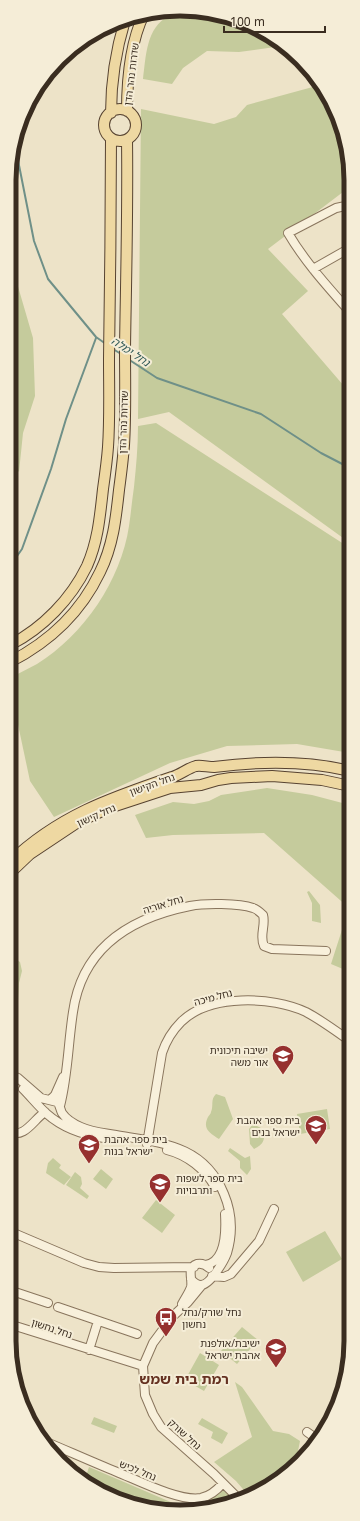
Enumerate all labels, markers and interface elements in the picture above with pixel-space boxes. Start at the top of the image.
scale bar [224,8,325,34]
text: 100 m [230,13,265,30]
street label: שדרות נהר הדן [120,42,142,106]
water label: נחל ימלה [109,333,154,370]
street label: שדרות נהר הדן [115,390,131,454]
street label: נחל הקישון [127,769,177,799]
street label: נחל קישון [74,800,118,830]
street label: נחל אוריה [141,891,185,917]
street label: נחל מיכה [192,985,234,1009]
place label: ישיבה תיכונית אור משה [210,1043,268,1069]
school or university icon: ישיבה תיכונית אור משה [270,1043,296,1076]
place label: בית ספר אהבת ישראל בנים [237,1113,300,1139]
school or university icon: בית ספר אהבת ישראל בנים [303,1113,329,1146]
school or university icon: בית ספר אהבת ישראל בנות [76,1132,102,1165]
place label: בית ספר אהבת ישראל בנות [104,1132,168,1158]
school or university icon: בית ספר לשפות ותרבויות [147,1171,173,1204]
place label: בית ספר לשפות ותרבויות [176,1171,243,1197]
bus stop icon: נחל שורק/נחל נחשון [153,1305,179,1338]
place label: נחל שורק/נחל נחשון [182,1305,242,1331]
street label: נחל נחשון [30,1315,74,1341]
place label: ישיבת/אולפנת אהבת ישראל [200,1336,260,1362]
school or university icon: ישיבת/אולפנת אהבת ישראל [263,1336,289,1369]
district label: רמת בית שמש [139,1369,229,1388]
street label: נחל שורק [165,1415,205,1453]
street label: נחל לכיש [117,1456,159,1484]

